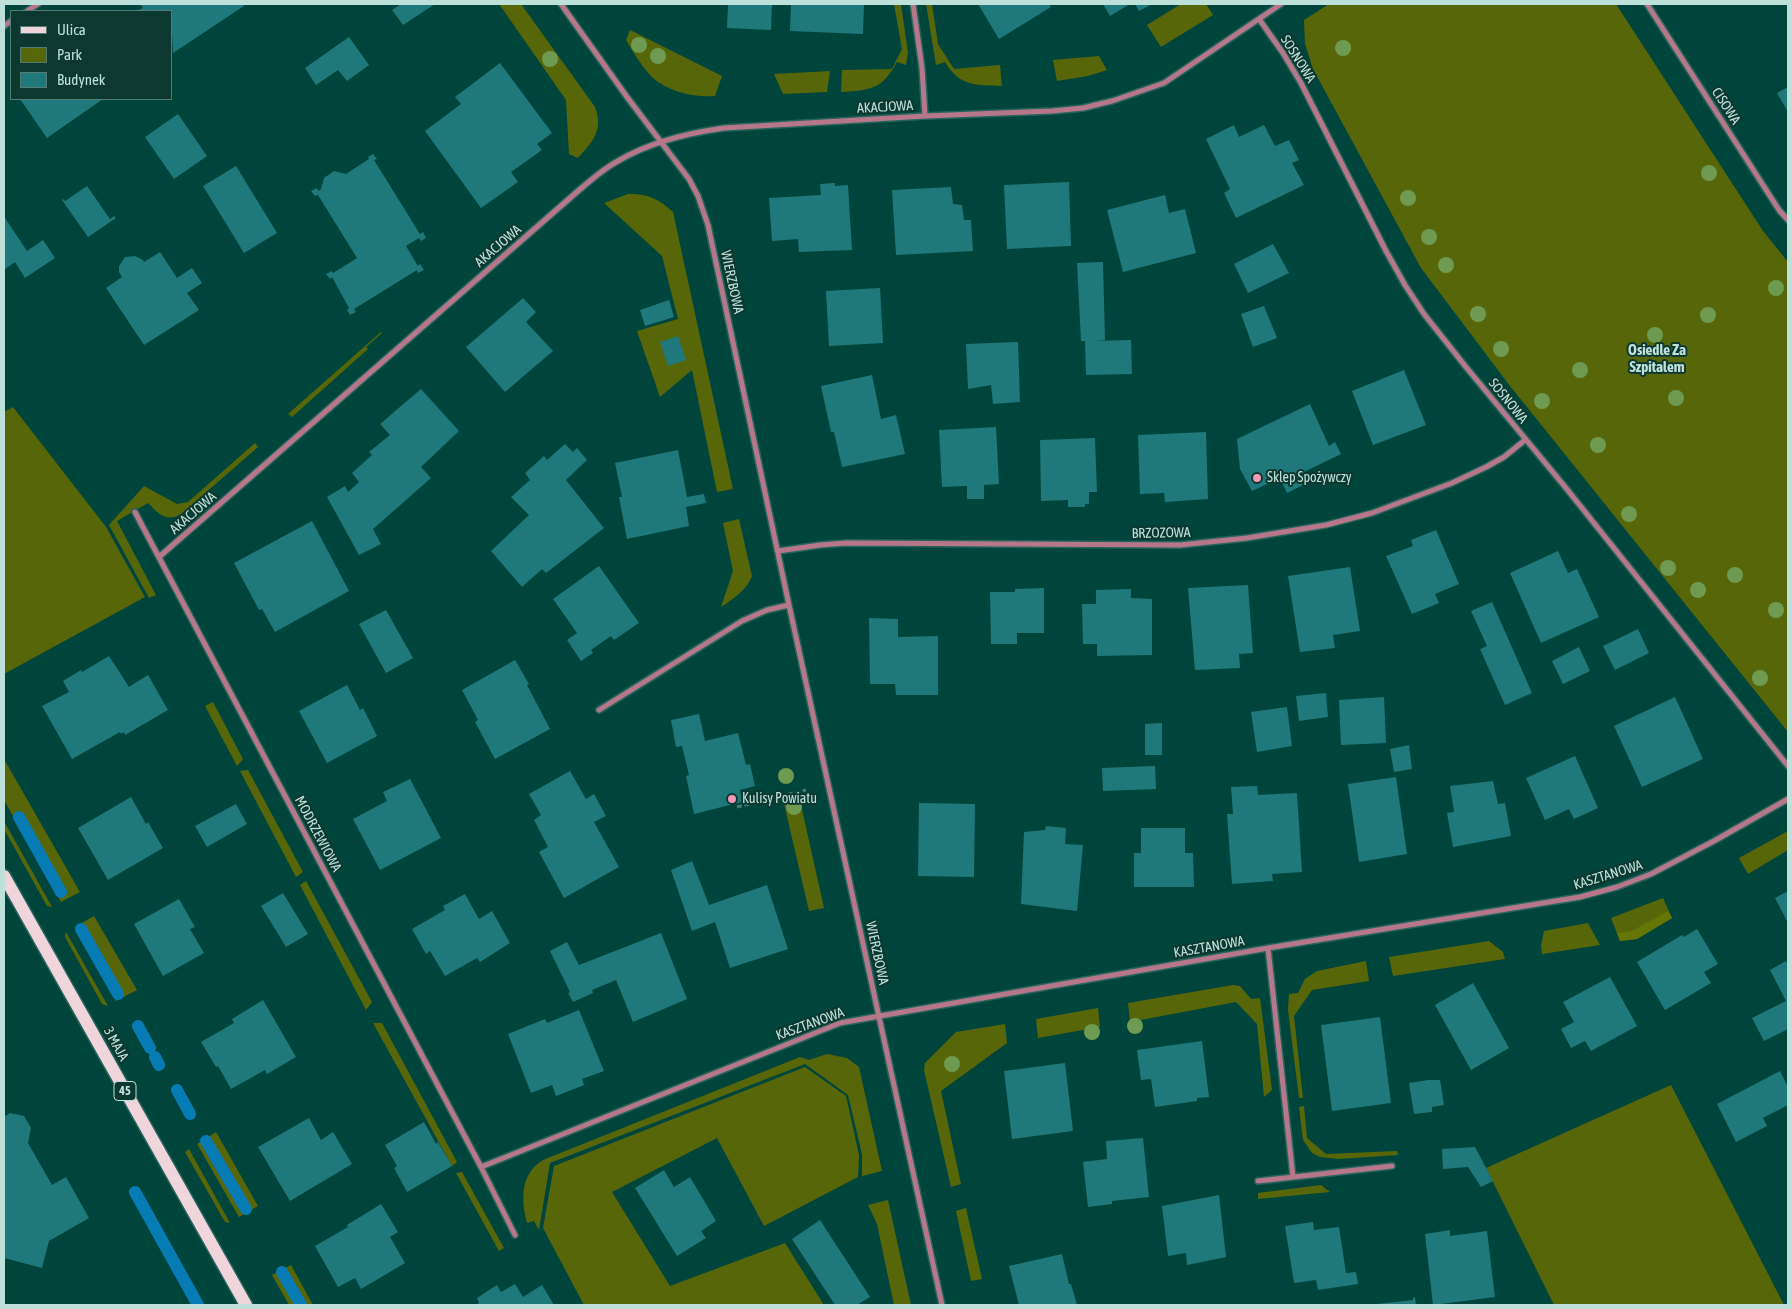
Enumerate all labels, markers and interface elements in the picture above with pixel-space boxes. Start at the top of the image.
legend [10,10,172,100]
text: Ulica [57,21,86,38]
street label: SOSNOWA [1277,32,1319,86]
text: Park [57,46,82,63]
text: Budynek [57,71,105,88]
street label: CISOWA [1708,84,1744,128]
street label: AKACJOWA [857,97,913,117]
street label: AKACJOWA [471,221,525,271]
street label: WIERZBOWA [717,249,747,315]
district label: Osiedle Za Szpitalem [1628,341,1686,376]
street label: SOSNOWA [1485,375,1531,427]
place label: Sklep Spożywczy [1267,470,1351,486]
marker: Sklep Spożywczy [1251,472,1263,484]
street label: AKACJOWA [166,488,220,538]
street label: BRZOZOWA [1131,524,1191,542]
place label: Kulisy Powiatu [742,791,817,807]
street label: MODRZEWIOWA [291,793,345,875]
marker: Kulisy Powiatu [726,793,738,805]
street label: KASZTANOWA [1571,857,1645,893]
street label: WIERZBOWA [862,920,892,986]
street label: KASZTANOWA [1172,933,1246,961]
street label: KASZTANOWA [774,1004,846,1044]
street label: 3 MAJA [100,1024,132,1064]
road number: 45 [114,1082,136,1100]

